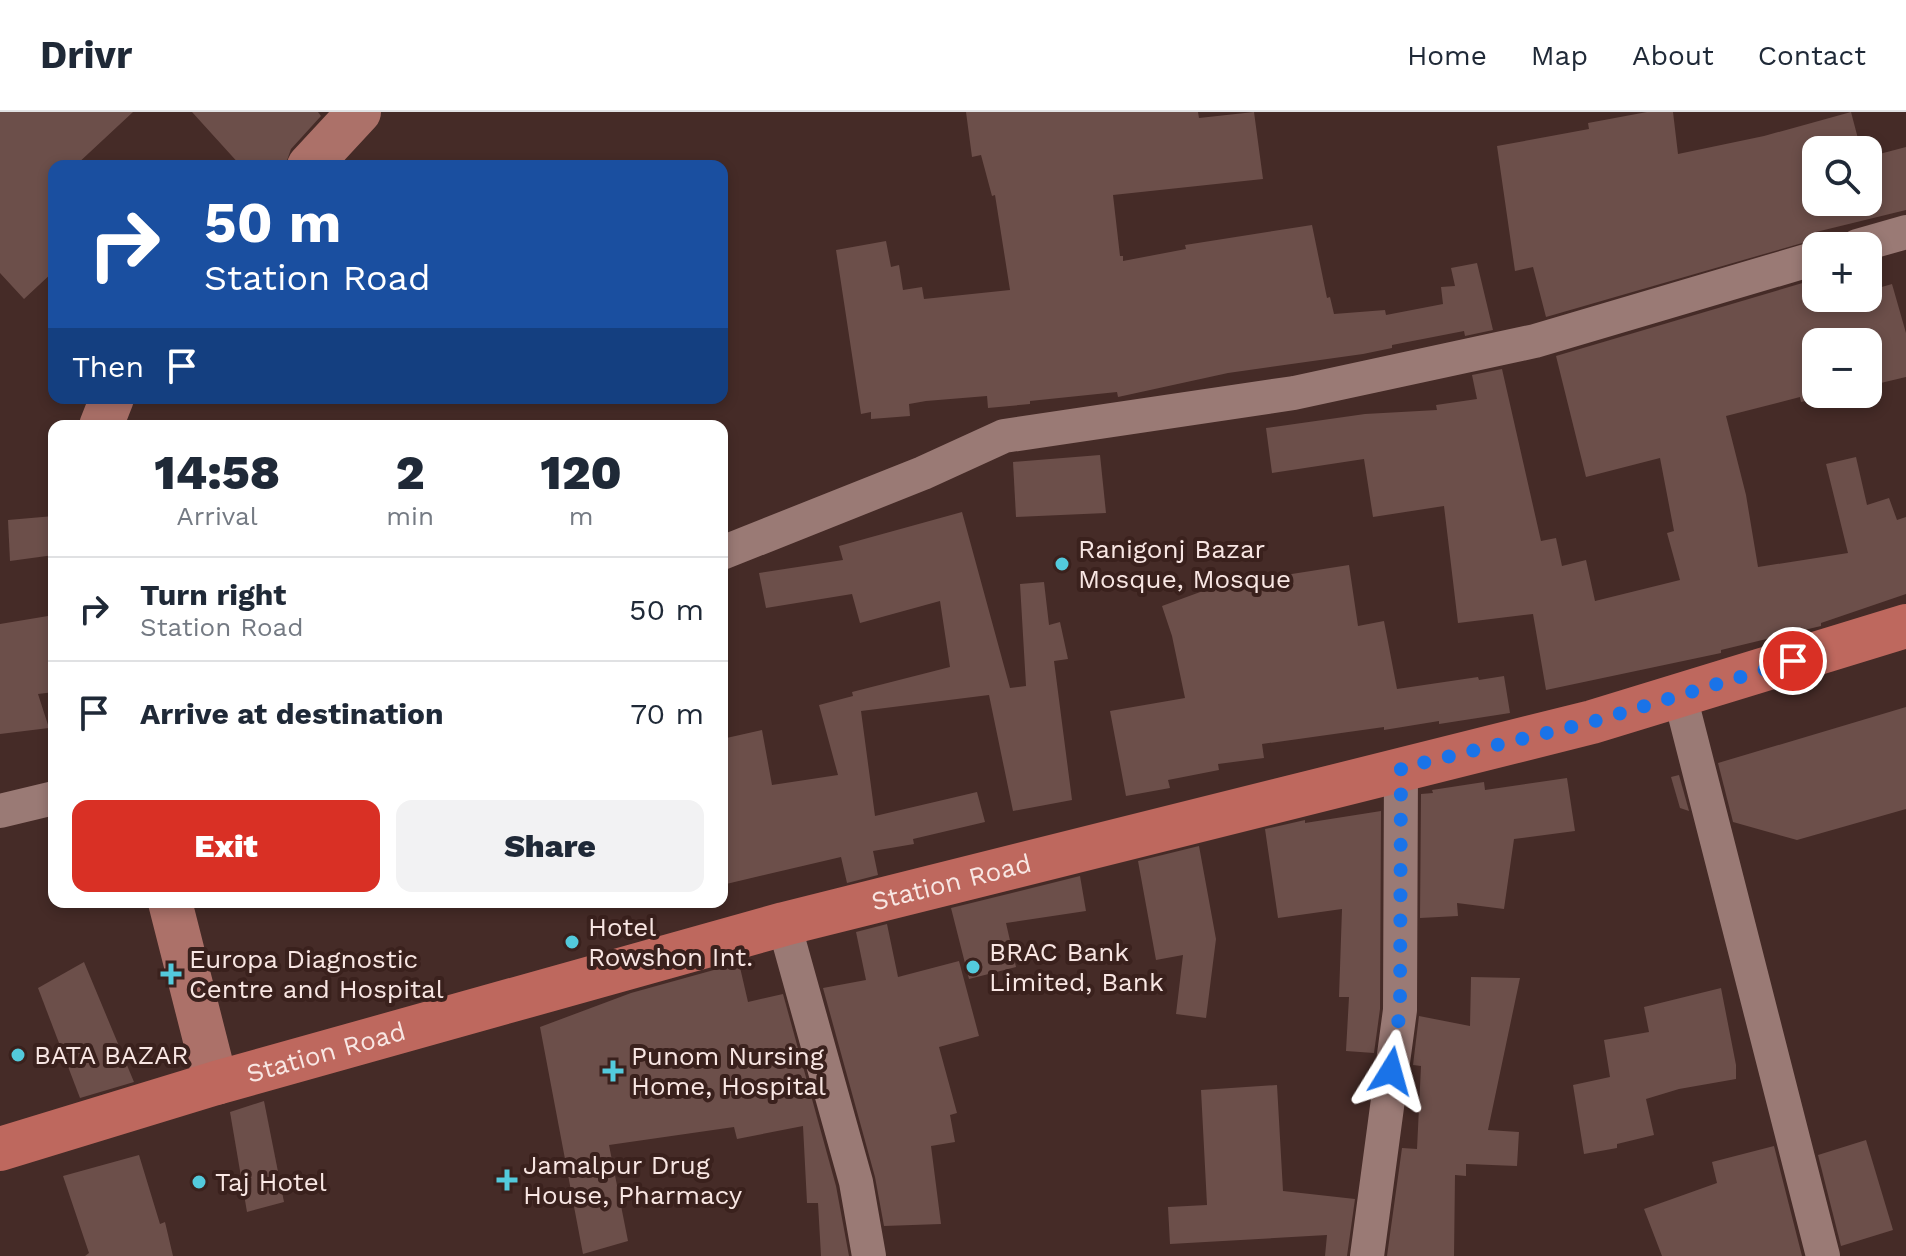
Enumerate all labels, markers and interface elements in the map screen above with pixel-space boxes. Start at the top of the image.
text: Drivr [40,33,132,77]
text: Home [1407,39,1487,72]
text: Map [1531,39,1588,72]
text: About [1632,39,1714,72]
text: Contact [1758,39,1866,72]
map controls [1802,136,1882,408]
button: search [1802,136,1882,216]
text: 50 m [204,190,341,256]
icon: right [72,192,176,296]
button: + [1802,232,1882,312]
text: Station Road [204,257,431,299]
button: − [1802,328,1882,408]
icon: arrive [160,344,204,388]
text: Then [72,349,144,384]
text: 14:58 [154,444,280,501]
text: 2 [396,444,425,501]
text: 120 [540,444,622,501]
text: Arrival [177,501,258,531]
text: min [386,501,434,531]
text: m [569,501,593,531]
place label: Ranigonj Bazar Mosque, Mosque [1078,534,1291,594]
marker: Ranigonj Bazar Mosque, Mosque [1053,555,1071,573]
text: Turn right [140,577,286,612]
icon: right [72,587,116,631]
text: 50 m [629,592,704,627]
text: Station Road [140,612,304,642]
pin [1759,627,1827,695]
icon: arrive [1771,639,1815,683]
icon: arrive [72,691,116,735]
text: Arrive at destination [140,696,444,731]
text: 70 m [630,696,704,731]
button: Exit [72,800,380,892]
button: Share [396,800,704,892]
street label: Station Road [868,848,1034,917]
place label: Hotel Rowshon Int. [588,912,753,972]
marker: Hotel Rowshon Int. [563,933,581,951]
place label: BRAC Bank Limited, Bank [989,937,1164,997]
place label: Europa Diagnostic Centre and Hospital [189,944,444,1004]
marker: BRAC Bank Limited, Bank [964,958,982,976]
marker: Europa Diagnostic Centre and Hospital [160,963,182,985]
street label: Station Road [243,1016,409,1089]
position arrow [1349,1029,1433,1113]
place label: BATA BAZAR [34,1040,189,1070]
place label: Punom Nursing Home, Hospital [631,1041,826,1101]
marker: BATA BAZAR [9,1046,27,1064]
marker: Punom Nursing Home, Hospital [602,1060,624,1082]
place label: Jamalpur Drug House, Pharmacy [523,1150,743,1210]
place label: Taj Hotel [215,1167,327,1197]
marker: Jamalpur Drug House, Pharmacy [498,1171,516,1189]
marker: Taj Hotel [190,1173,208,1191]

